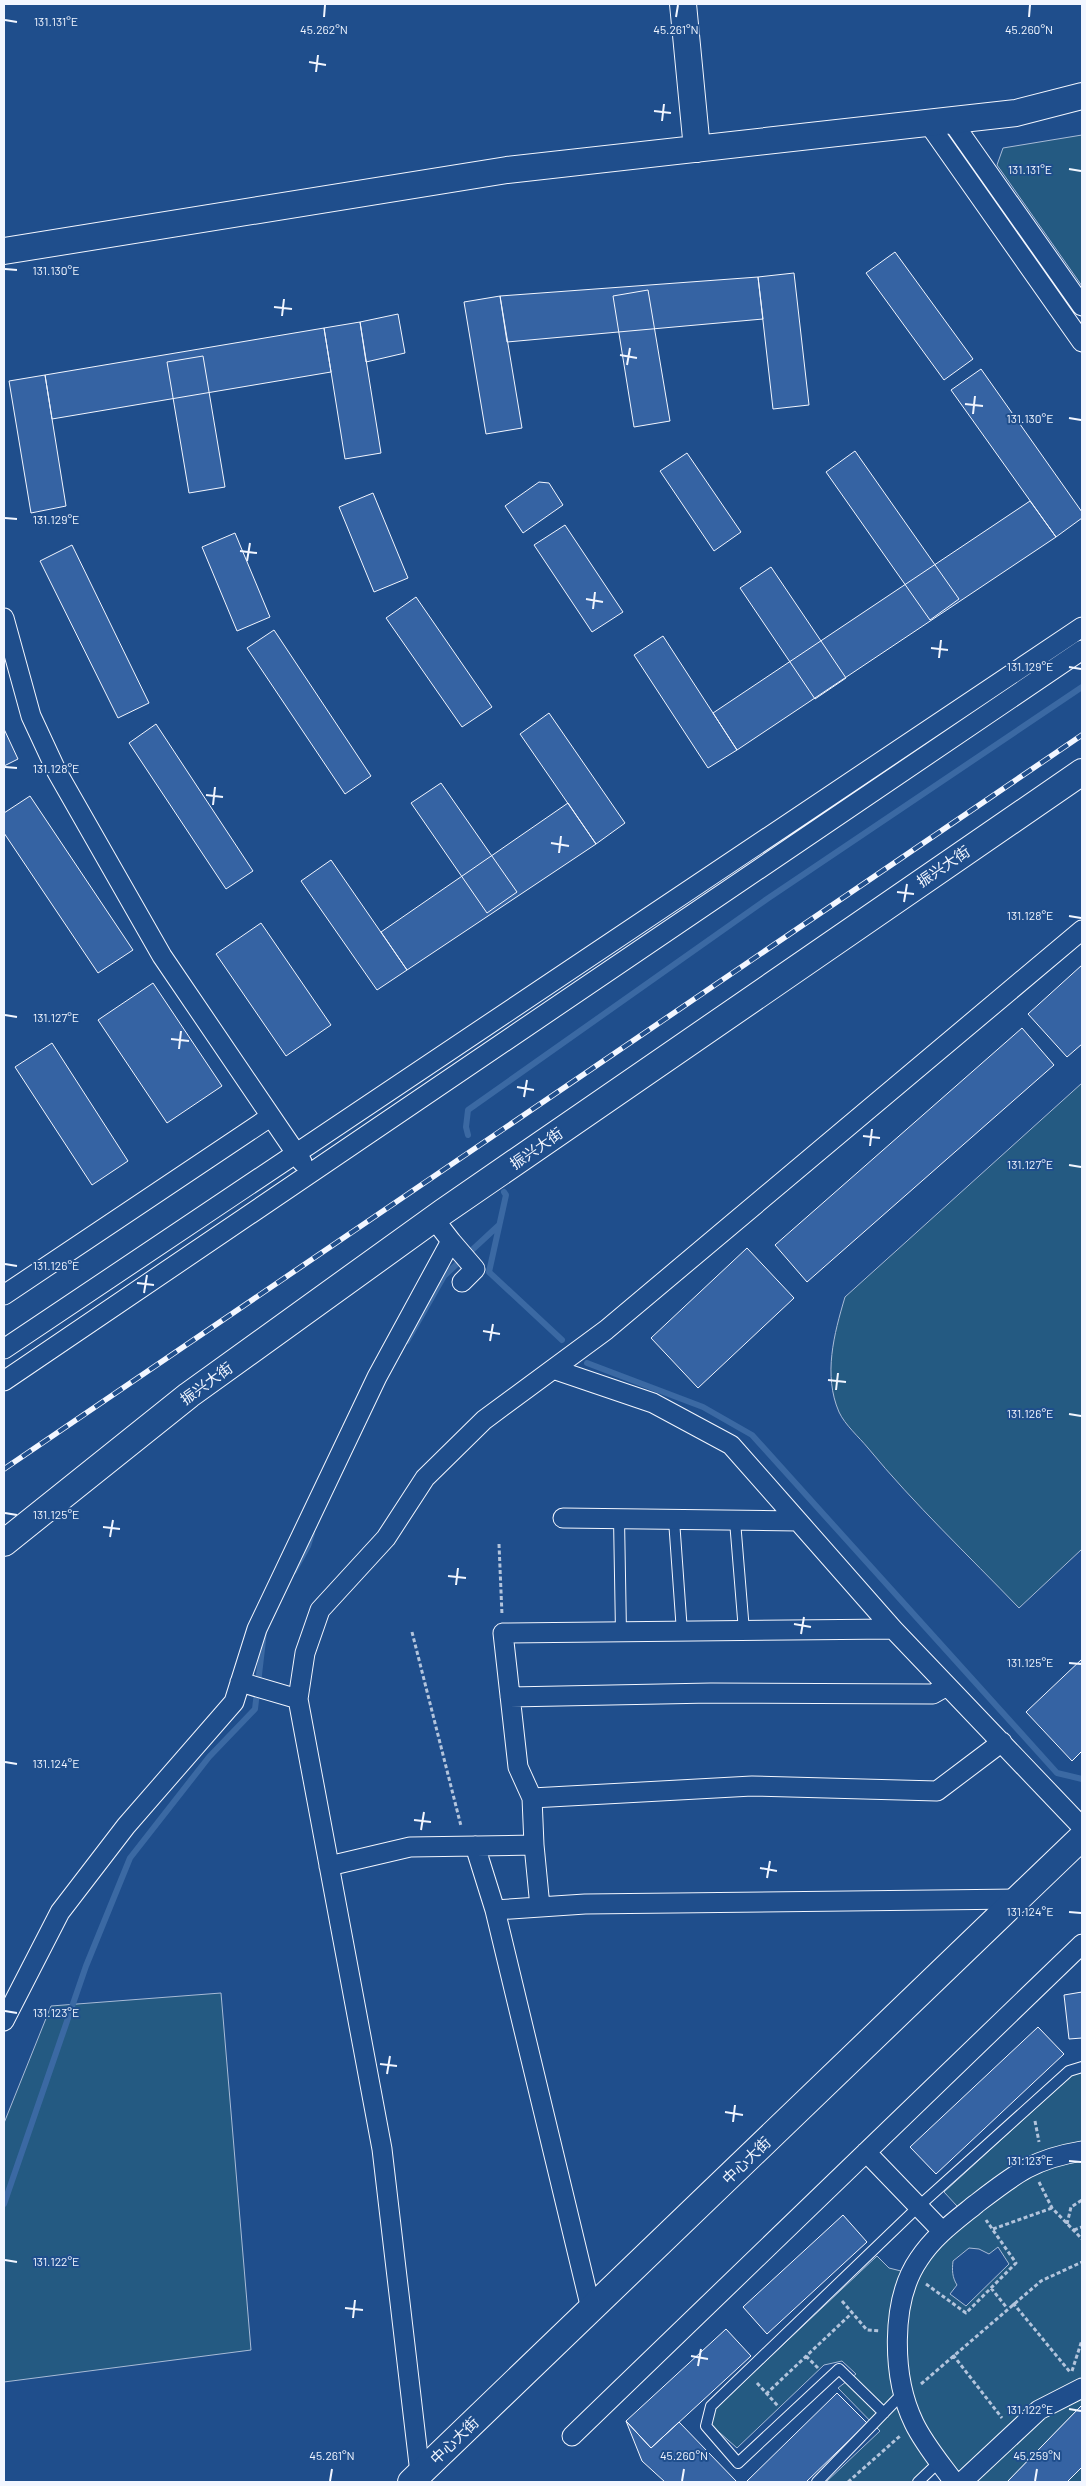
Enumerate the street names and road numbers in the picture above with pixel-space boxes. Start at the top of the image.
street label: 振兴大街 [913,842,973,890]
street label: 振兴大街 [506,1123,566,1173]
street label: 振兴大街 [176,1358,236,1408]
street label: 中心大街 [718,2133,774,2187]
street label: 中心大街 [426,2413,482,2467]

